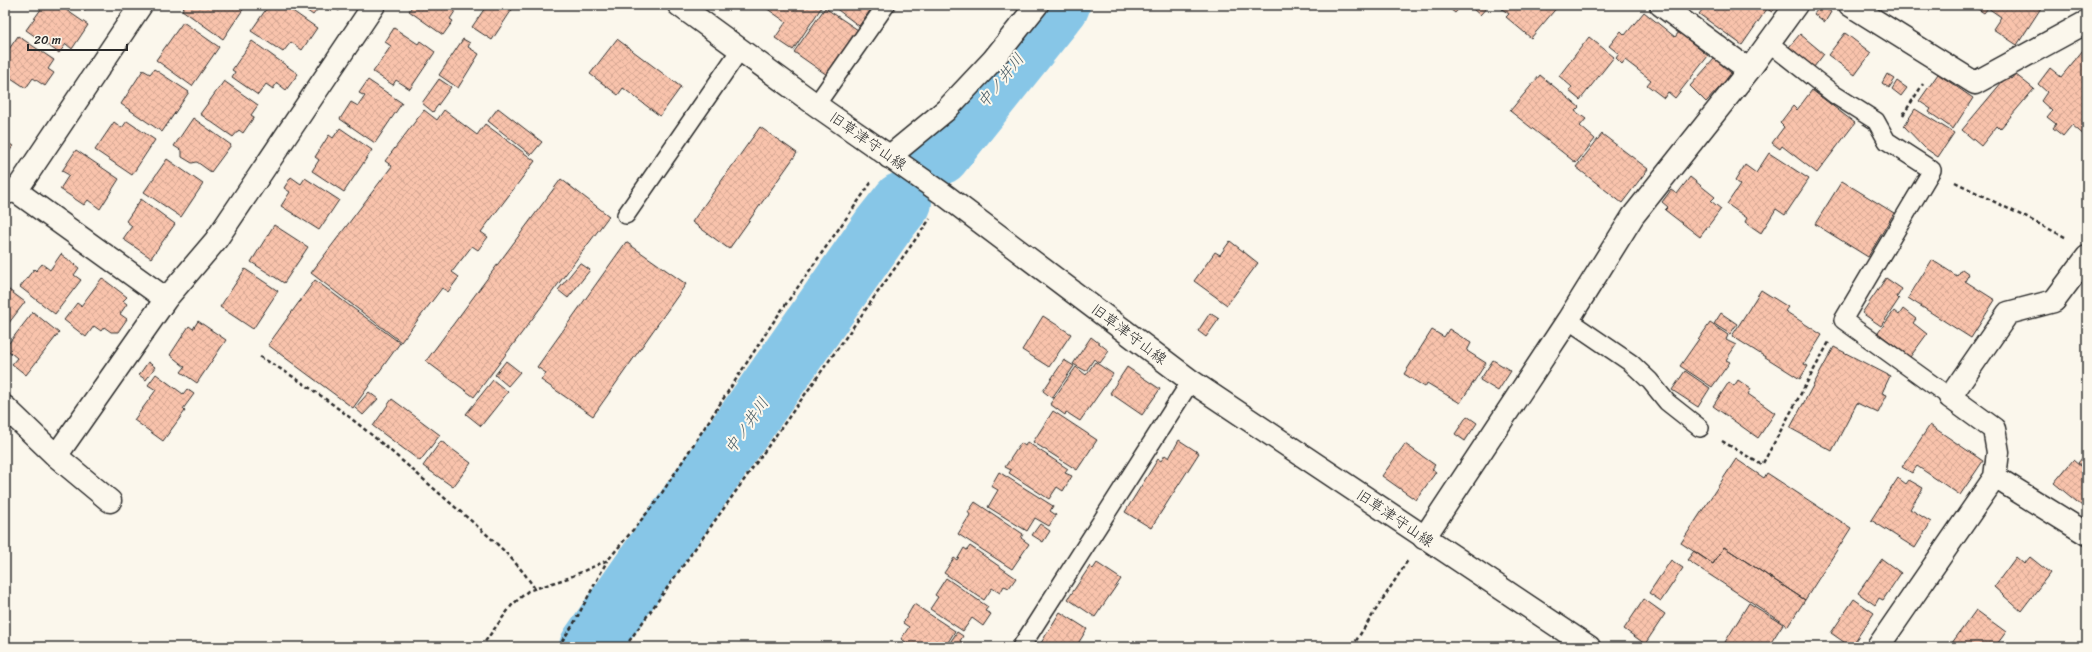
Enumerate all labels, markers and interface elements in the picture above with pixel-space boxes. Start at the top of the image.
scale bar [28,26,127,52]
text: 20 m [34,29,61,51]
water label: 中ノ井川 [969,46,1032,114]
street label: 旧草津守山線 [824,105,912,177]
street label: 旧草津守山線 [1085,297,1173,371]
water label: 中ノ井川 [716,391,777,460]
street label: 旧草津守山線 [1350,482,1440,554]

